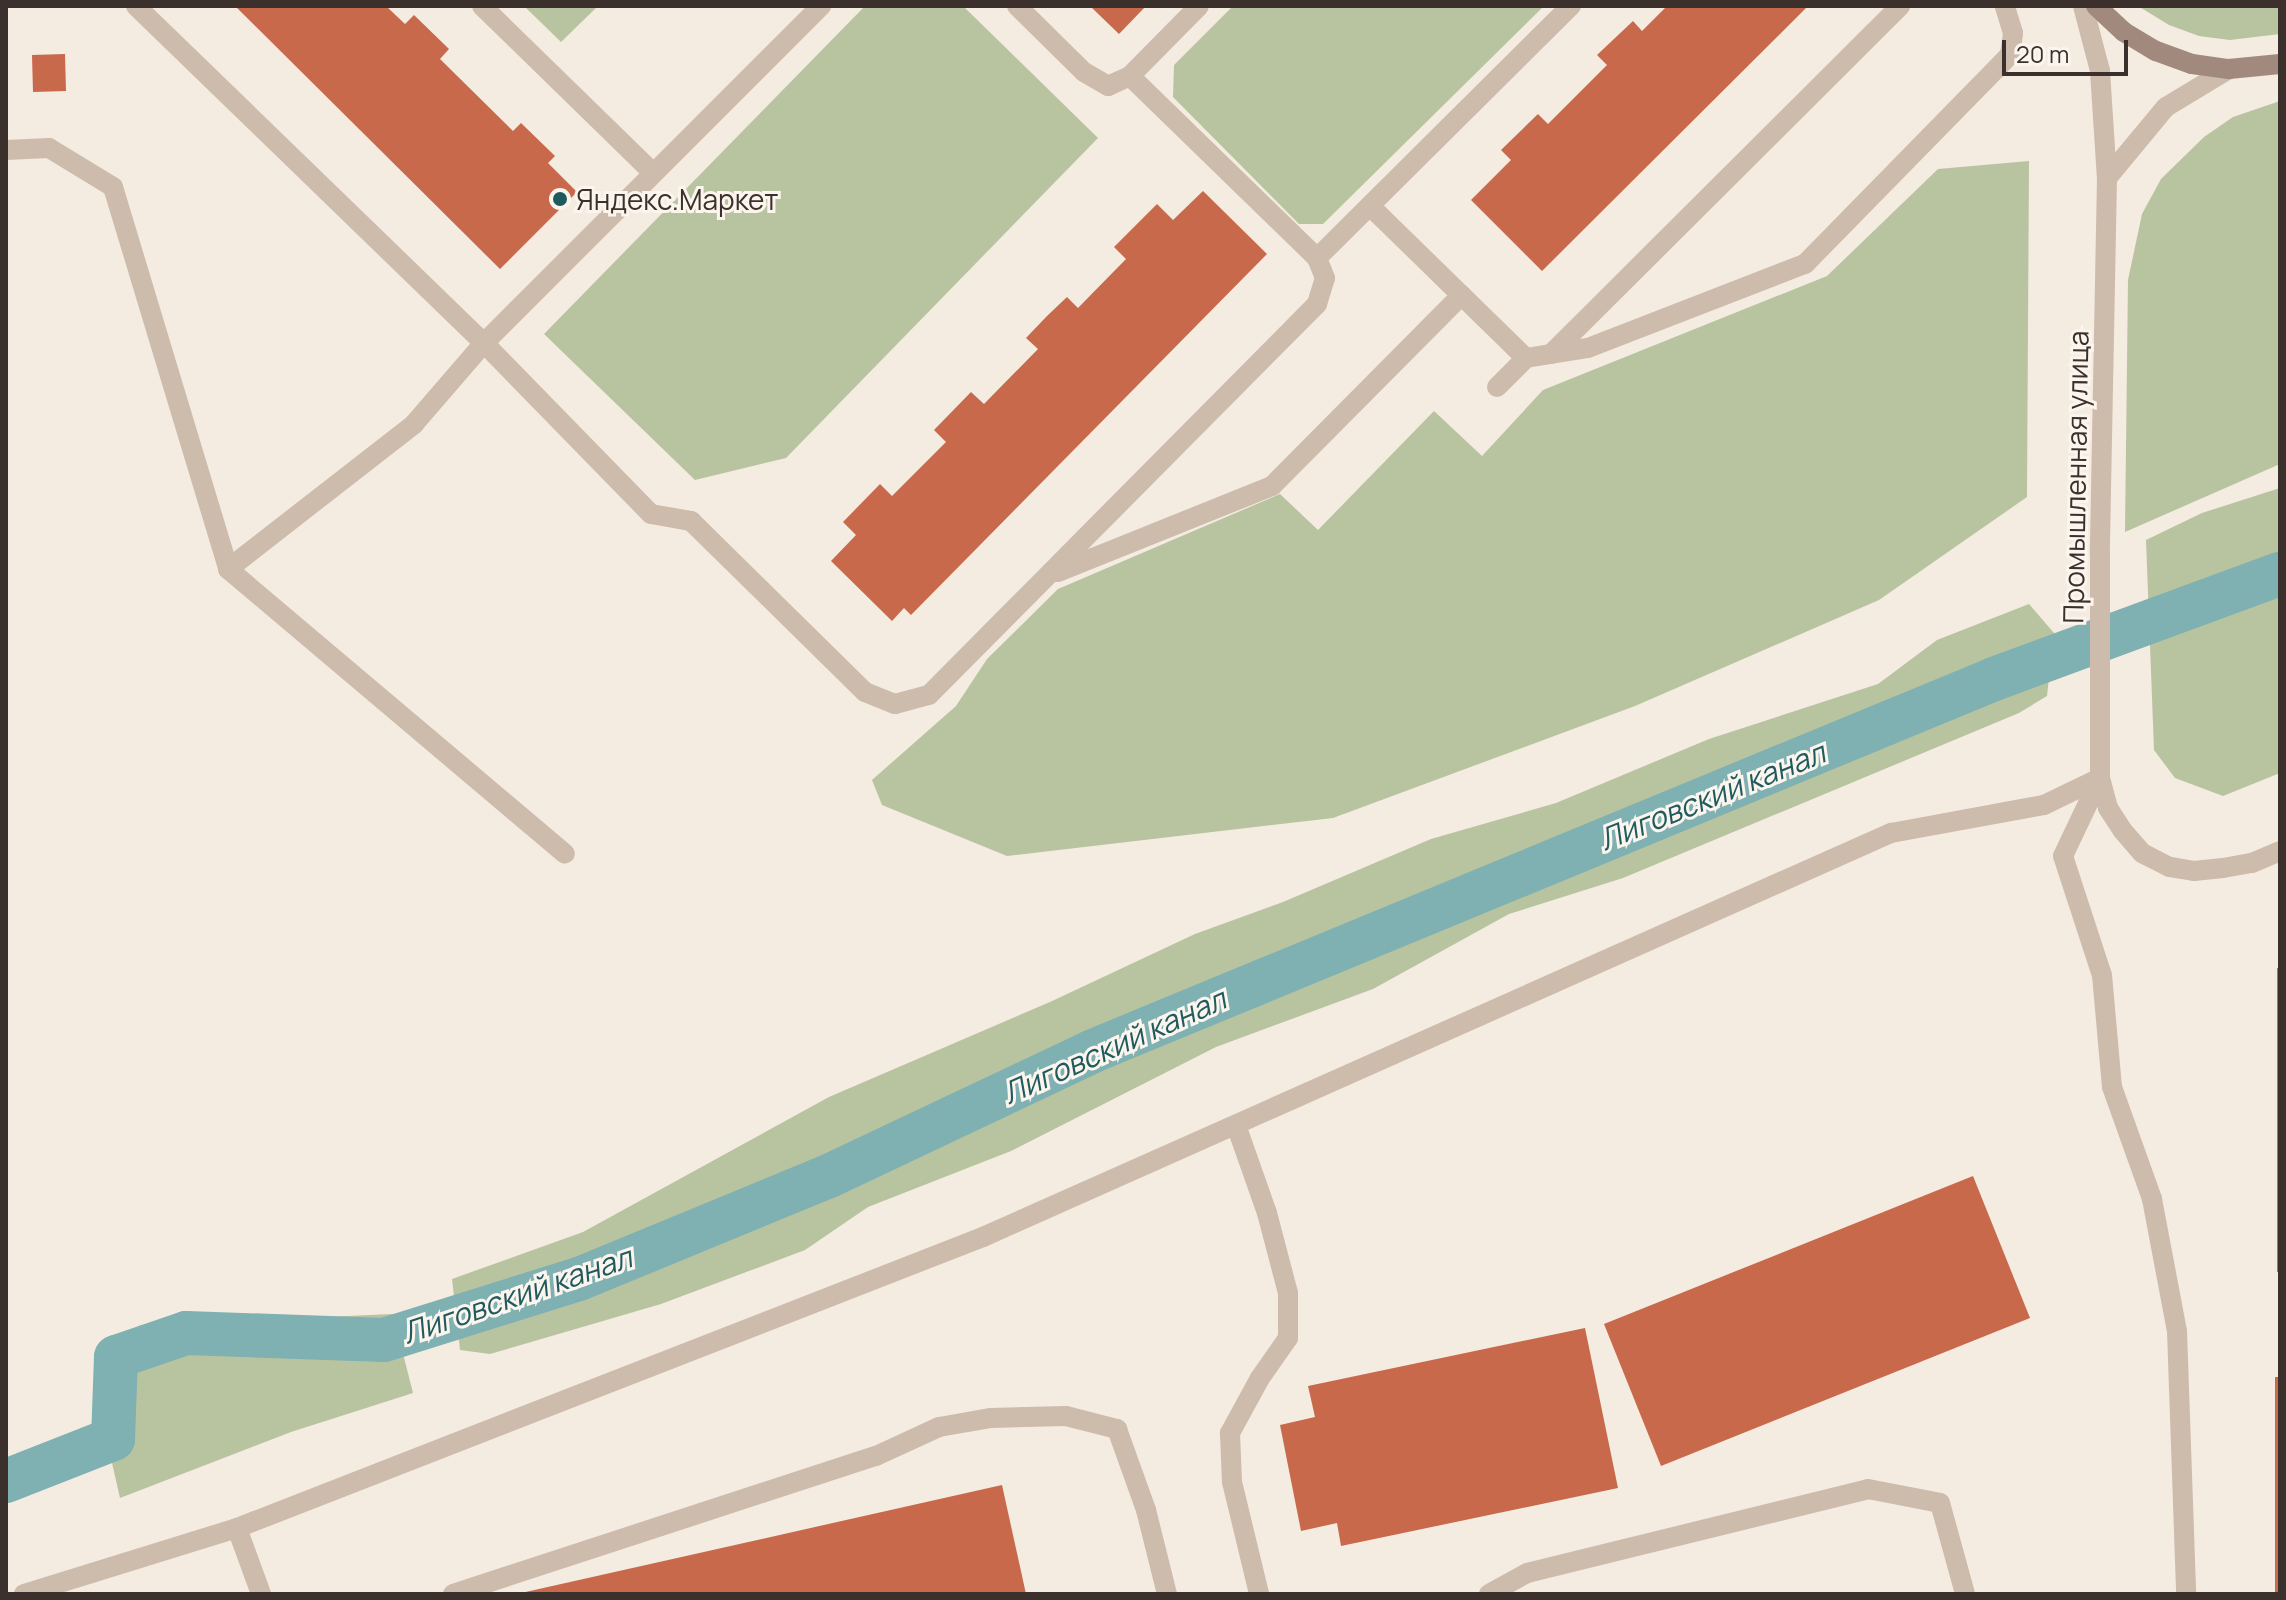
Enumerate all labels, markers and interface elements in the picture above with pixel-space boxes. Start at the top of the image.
scale bar [2006,24,2132,74]
text: 20 m [2016,37,2069,70]
place label: Яндекс.Маркет [576,182,778,216]
marker: Яндекс.Маркет [551,190,569,208]
street label: Промышленная улица [2056,330,2094,624]
water label: Лиговский канал [1594,734,1830,858]
water label: Лиговский канал [997,981,1231,1111]
water label: Лиговский канал [398,1239,636,1351]

